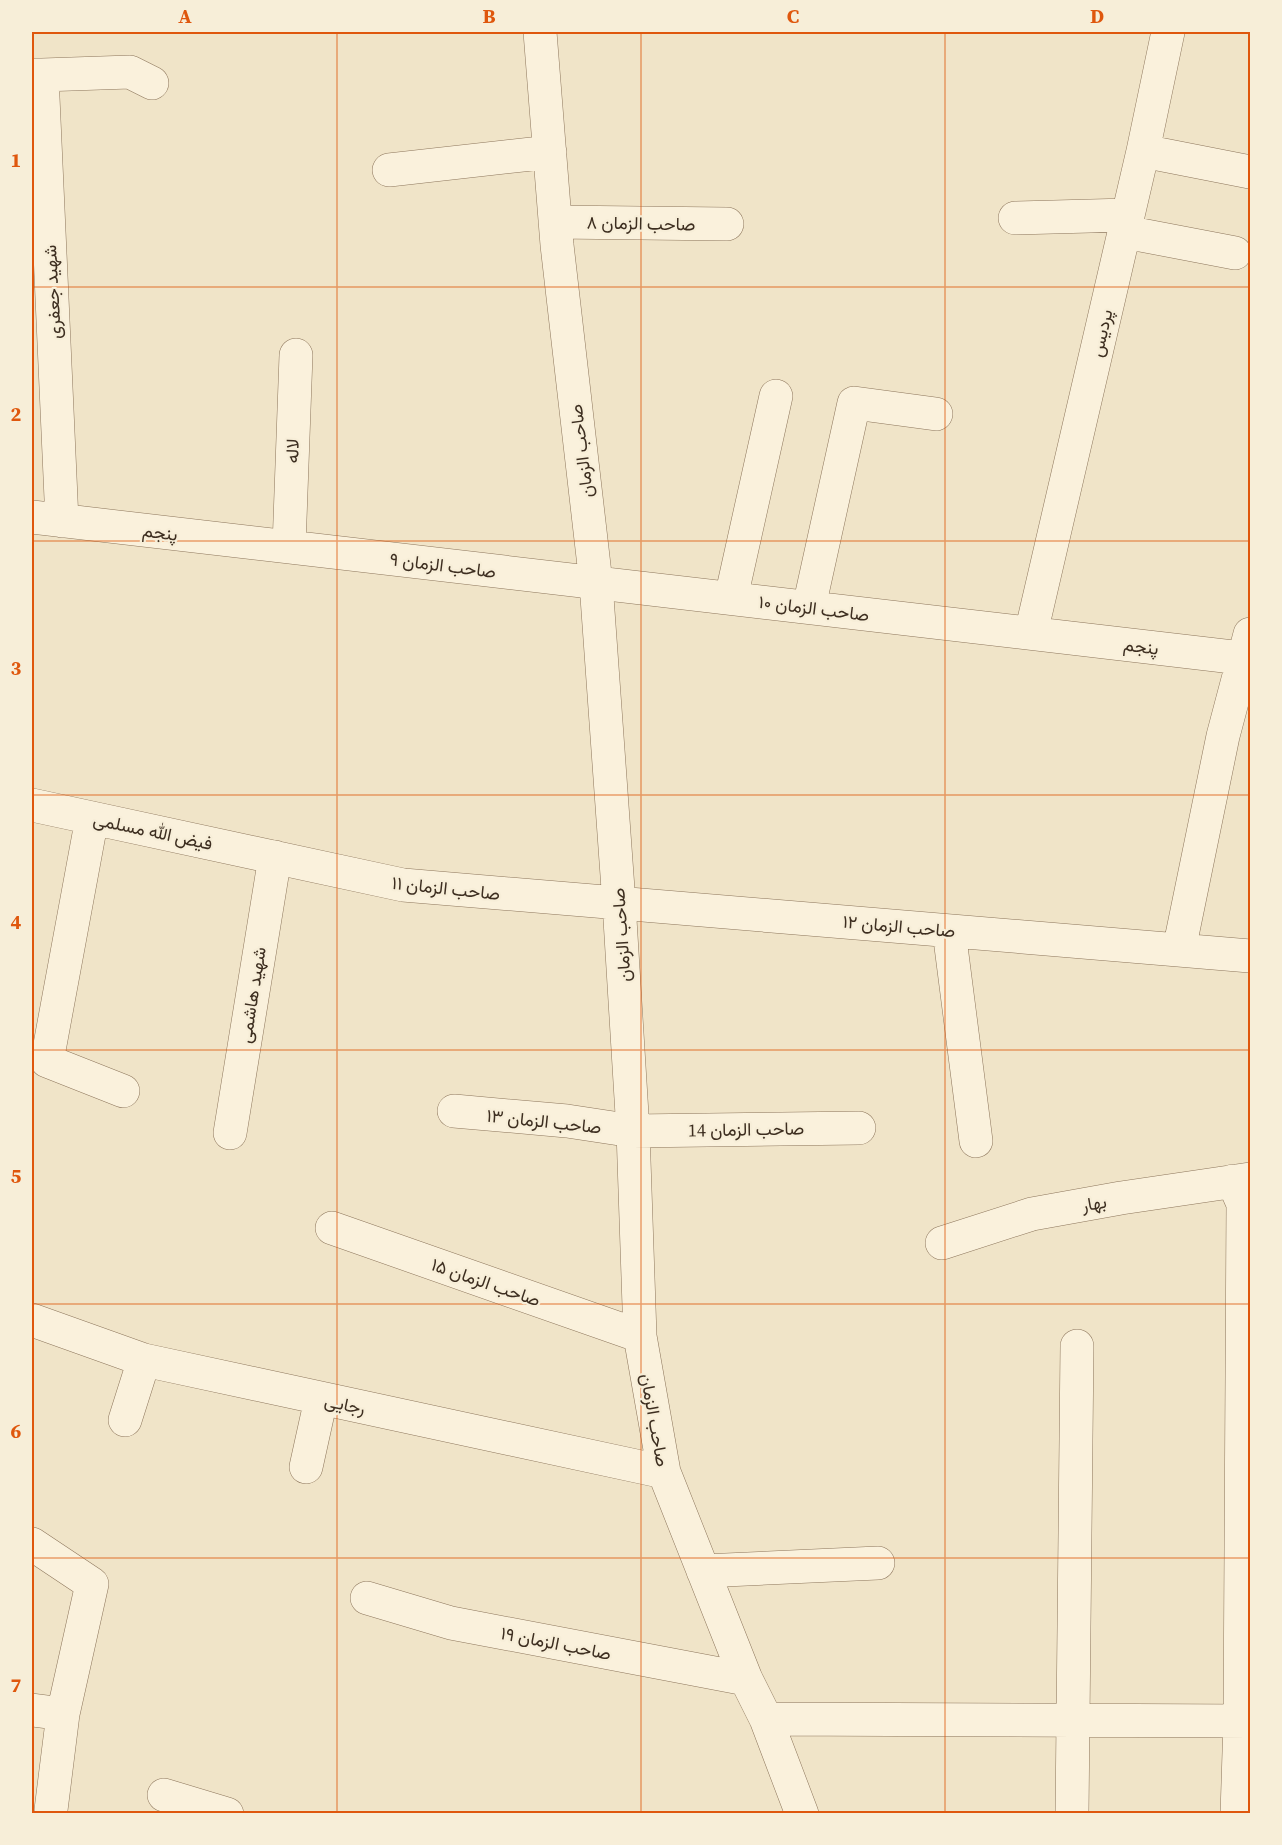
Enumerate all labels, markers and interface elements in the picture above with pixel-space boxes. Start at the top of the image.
text: A [178,2,192,30]
text: B [482,2,496,30]
text: C [787,2,799,30]
text: D [1090,2,1104,30]
text: 1 [11,146,21,174]
street label: صاحب الزمان ۸ [586,210,696,236]
street label: شهید جعفری [37,244,67,340]
street label: پردیس [1083,307,1119,359]
text: 2 [11,400,22,428]
street label: صاحب الزمان [563,403,599,499]
street label: لاله [279,438,305,464]
street label: پنجم [141,517,179,547]
street label: صاحب الزمان ۹ [388,546,498,584]
street label: صاحب الزمان ۱۰ [757,589,871,627]
street label: پنجم [1122,631,1160,661]
text: 3 [11,654,22,682]
street label: فیض الله مسلمی [91,806,215,856]
street label: صاحب الزمان ۱۱ [391,870,501,906]
street label: صاحب الزمان [605,887,637,983]
text: 4 [11,908,22,936]
street label: صاحب الزمان ۱۲ [842,909,956,943]
street label: شهید هاشمی [232,945,272,1045]
street label: صاحب الزمان ۱۳ [485,1103,603,1139]
street label: صاحب الزمان 14 [688,1115,804,1143]
text: 5 [11,1162,22,1190]
street label: بهار [1078,1189,1109,1218]
street label: صاحب الزمان ۱۵ [428,1252,544,1312]
street label: صاحب الزمان [635,1371,675,1469]
street label: رجایی [322,1387,368,1421]
text: 6 [11,1417,22,1445]
street label: صاحب الزمان ۱۹ [499,1620,613,1666]
text: 7 [11,1671,22,1699]

